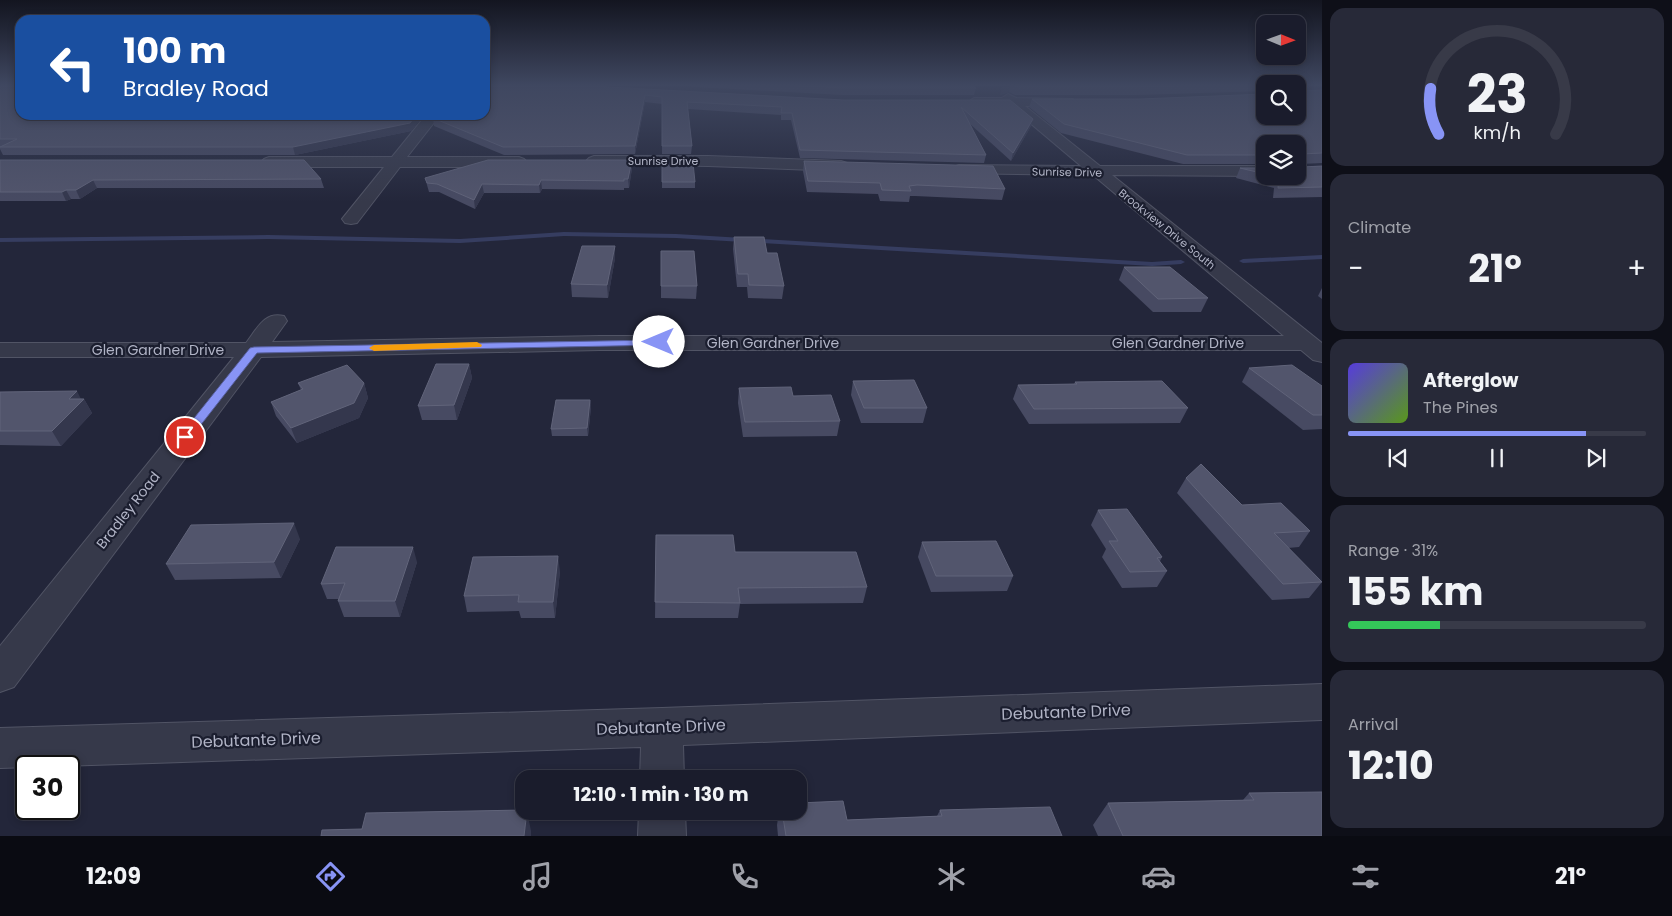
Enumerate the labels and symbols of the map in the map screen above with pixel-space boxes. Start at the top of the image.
north arrow [1256,15,1306,65]
street label: Sunrise Drive [628,153,698,169]
street label: Sunrise Drive [1032,163,1103,181]
street label: Brookview Drive South [1115,185,1219,273]
position arrow [632,315,684,367]
street label: Glen Gardner Drive [707,333,840,353]
street label: Glen Gardner Drive [1112,333,1245,353]
street label: Glen Gardner Drive [92,340,225,360]
pin [164,416,206,458]
street label: Bradley Road [92,467,164,553]
street label: Debutante Drive [1001,698,1131,726]
street label: Debutante Drive [596,713,726,741]
street label: Debutante Drive [191,726,321,754]
speed limit sign: 30 [15,755,80,820]

